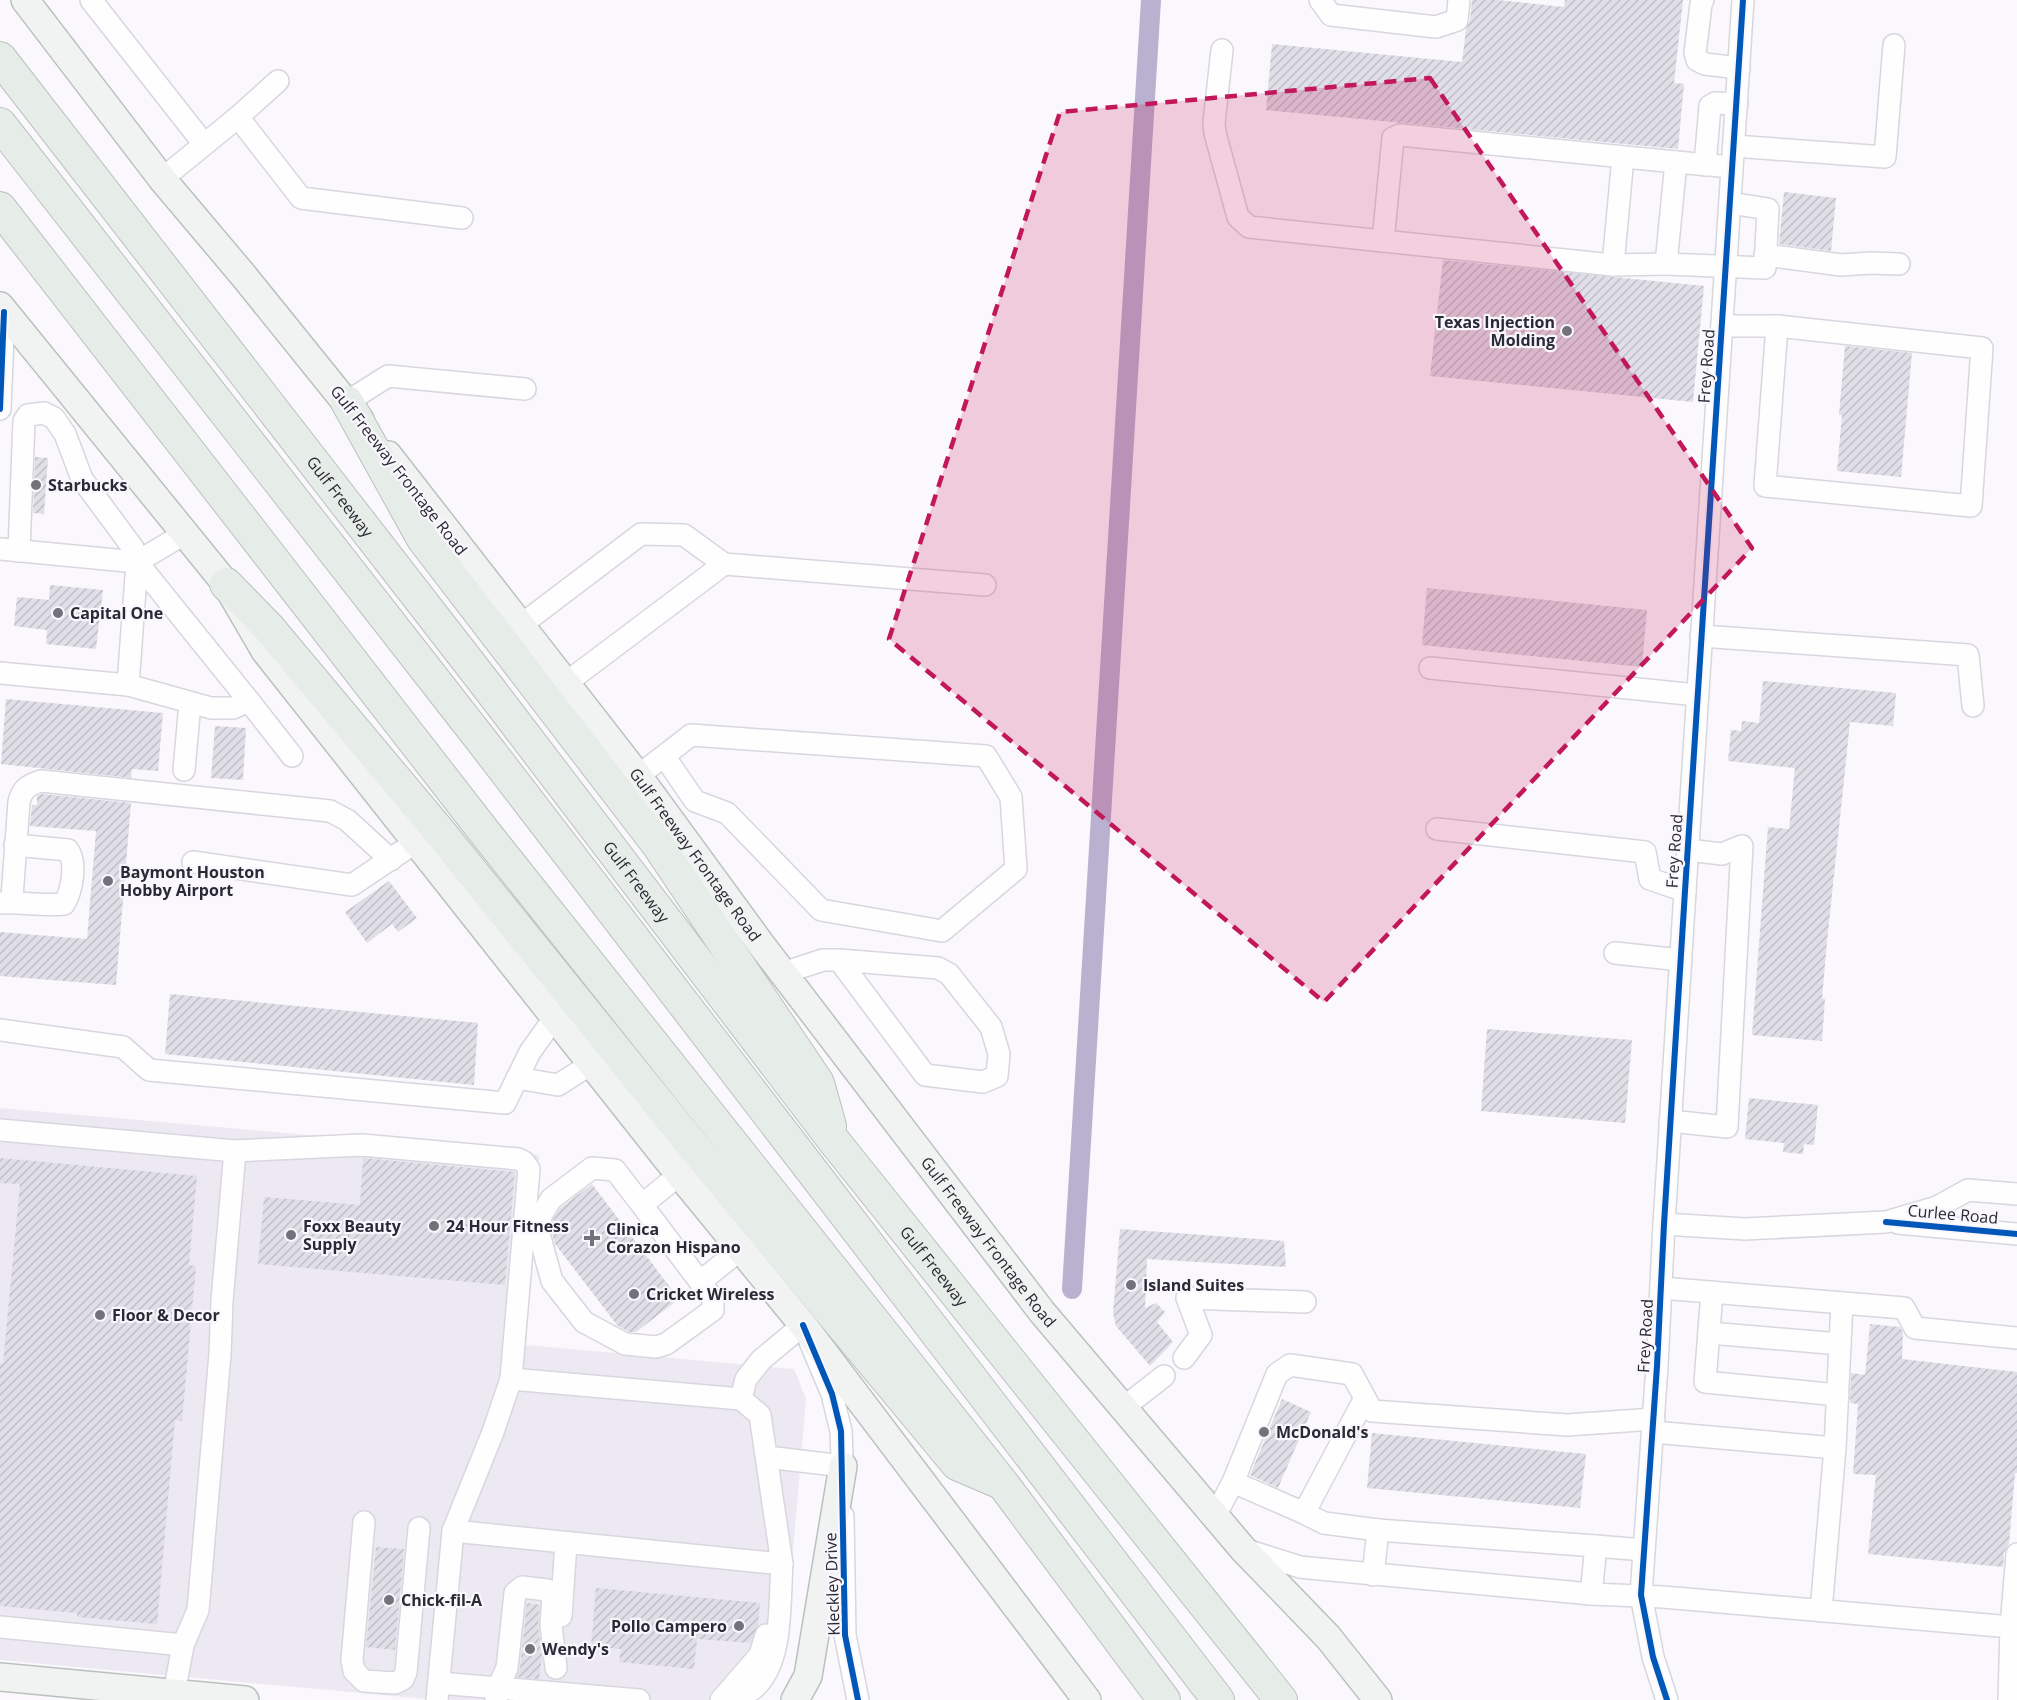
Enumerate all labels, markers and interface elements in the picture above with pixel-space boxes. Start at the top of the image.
place label: Texas Injection Molding [1435,311,1555,351]
marker: Texas Injection Molding [1560,324,1574,338]
street label: Frey Road [1692,328,1720,404]
street label: Gulf Freeway Frontage Road [327,381,471,559]
street label: Gulf Freeway [304,452,378,540]
place label: Starbucks [48,474,127,496]
marker: Starbucks [29,478,43,492]
place label: Capital One [70,602,163,624]
marker: Capital One [51,606,65,620]
street label: Gulf Freeway Frontage Road [626,764,766,946]
street label: Frey Road [1660,813,1688,889]
street label: Gulf Freeway [599,837,673,927]
place label: Baymont Houston Hobby Airport [120,861,265,901]
marker: Baymont Houston Hobby Airport [101,874,115,888]
street label: Gulf Freeway Frontage Road [917,1153,1061,1331]
street label: Curlee Road [1907,1199,1999,1229]
place label: Foxx Beauty Supply [303,1215,402,1255]
place label: 24 Hour Fitness [446,1215,569,1237]
place label: Clinica Corazon Hispano [606,1218,741,1258]
marker: 24 Hour Fitness [427,1219,441,1233]
street label: Gulf Freeway [896,1222,972,1310]
marker: Foxx Beauty Supply [284,1228,298,1242]
marker: Clinica Corazon Hispano [583,1229,601,1247]
place label: Island Suites [1143,1274,1244,1296]
marker: Island Suites [1124,1278,1138,1292]
place label: Cricket Wireless [646,1283,774,1305]
marker: Cricket Wireless [627,1287,641,1301]
street label: Frey Road [1632,1298,1658,1374]
place label: Floor & Decor [112,1304,220,1326]
marker: Floor & Decor [93,1308,107,1322]
place label: McDonald's [1276,1421,1369,1443]
marker: McDonald's [1257,1425,1271,1439]
street label: Kleckley Drive [819,1532,845,1636]
place label: Chick-fil-A [401,1589,483,1611]
marker: Chick-fil-A [382,1593,396,1607]
place label: Pollo Campero [611,1615,727,1637]
marker: Pollo Campero [732,1619,746,1633]
place label: Wendy's [542,1638,609,1660]
marker: Wendy's [523,1642,537,1656]

